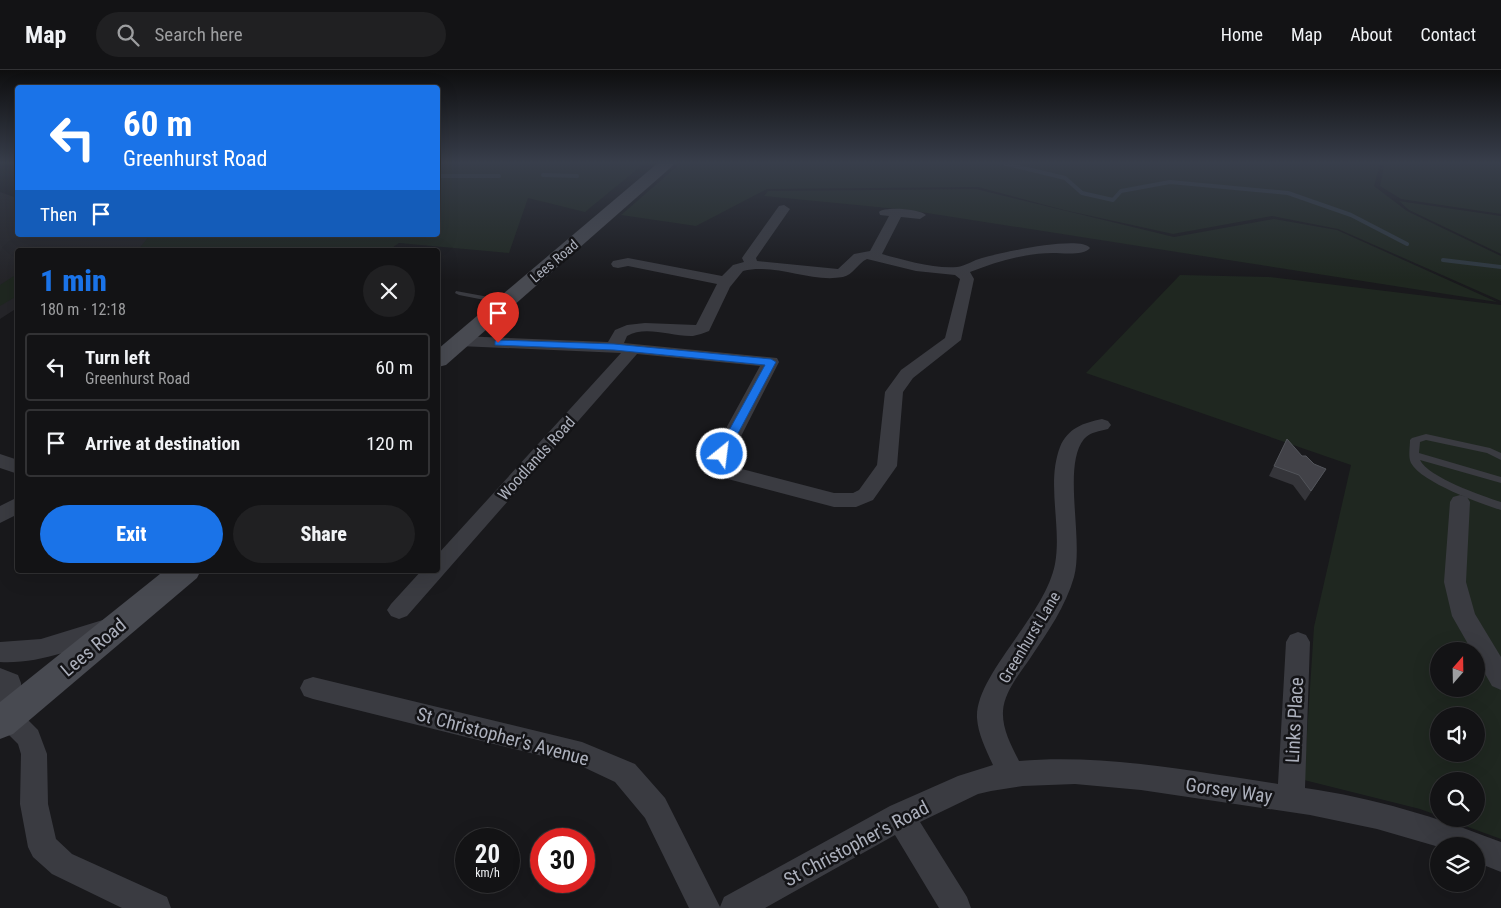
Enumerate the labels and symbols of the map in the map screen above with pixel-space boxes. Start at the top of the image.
street label: Lees Road [527,236,581,286]
pin [477,292,519,343]
street label: Woodlands Road [494,413,579,504]
position arrow [695,427,747,479]
street label: Greenhurst Lane [995,588,1064,687]
street label: Lees Road [56,613,131,681]
north arrow [1430,642,1485,698]
street label: Links Place [1281,676,1308,764]
street label: St Christopher's Avenue [414,702,592,771]
street label: Gorsey Way [1184,773,1274,808]
street label: St Christopher's Road [780,796,933,891]
speed limit sign: 30 [530,828,595,893]

